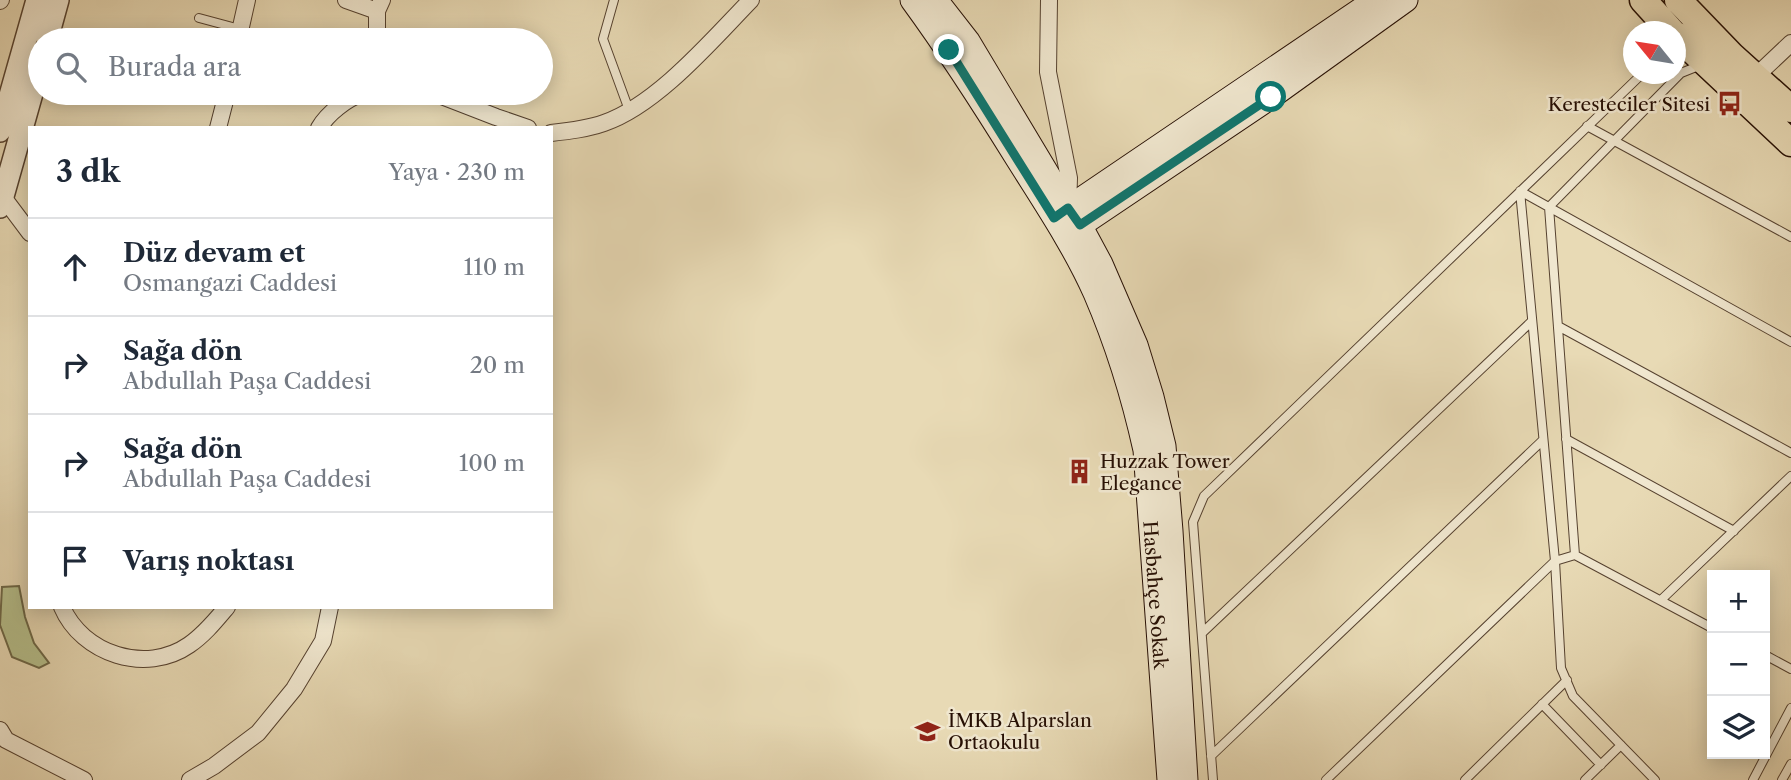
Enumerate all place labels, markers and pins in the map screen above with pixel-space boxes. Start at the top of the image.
bus stop icon: Keresteciler Sitesi [1716,90,1744,118]
place label: Keresteciler Sitesi [1548,93,1710,116]
place label: Huzzak Tower Elegance [1100,450,1230,495]
building icon: Huzzak Tower Elegance [1066,458,1094,486]
place label: İMKB Alparslan Ortaokulu [948,709,1092,754]
school or university icon: İMKB Alparslan Ortaokulu [914,717,942,745]

